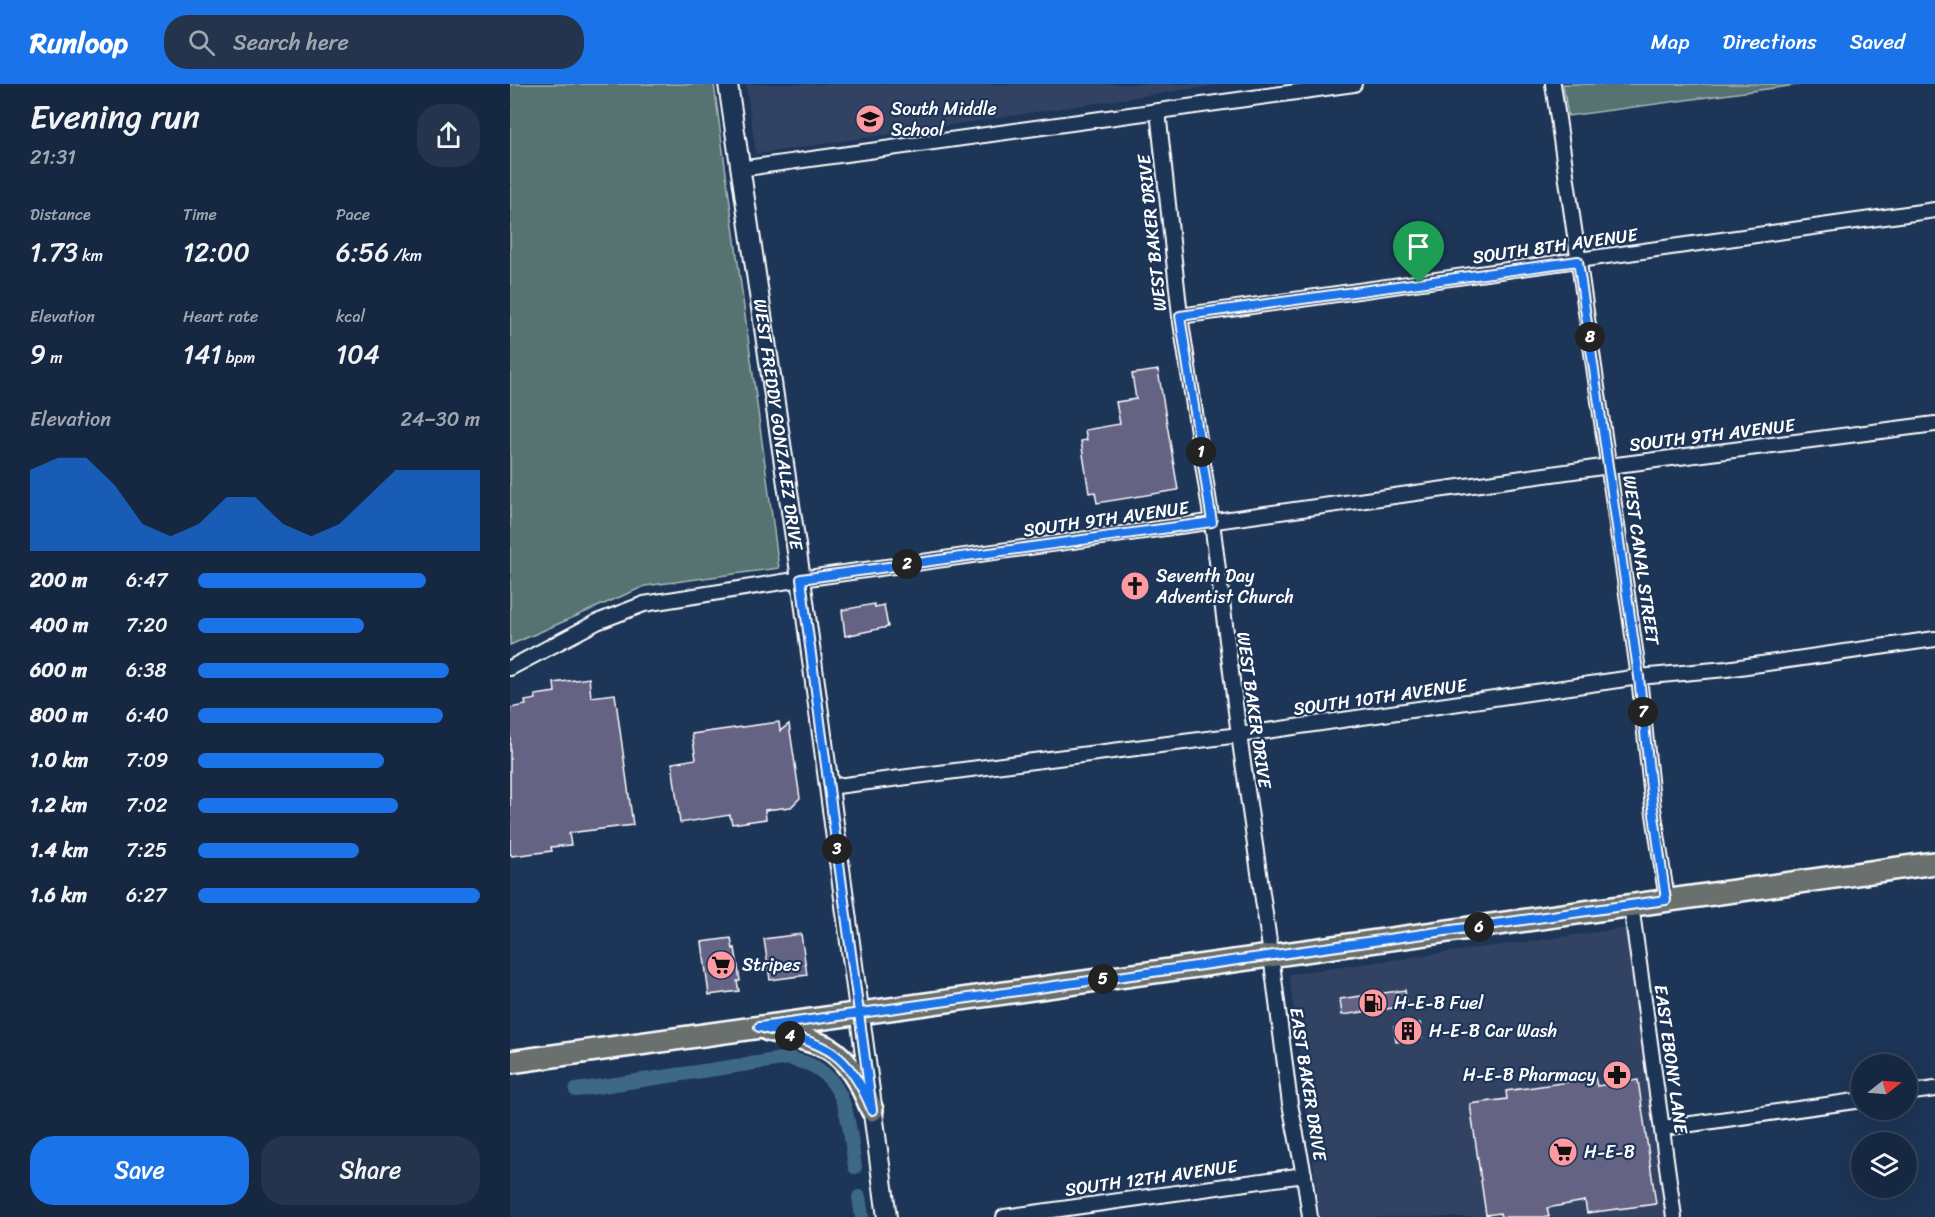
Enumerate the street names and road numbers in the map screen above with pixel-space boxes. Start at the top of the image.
street label: WEST BAKER DRIVE [1128,152,1176,313]
street label: SOUTH 8TH AVENUE [1470,218,1641,273]
street label: WEST FREDDY GONZALEZ DRIVE [744,297,813,553]
street label: SOUTH 9TH AVENUE [1627,409,1798,461]
street label: WEST CANAL STREET [1613,473,1669,648]
street label: SOUTH 9TH AVENUE [1021,491,1192,546]
street label: WEST BAKER DRIVE [1227,630,1281,791]
street label: SOUTH 10TH AVENUE [1291,669,1470,725]
street label: EAST EBONY LANE [1645,982,1697,1137]
street label: EAST BAKER DRIVE [1280,1005,1336,1164]
street label: SOUTH 12TH AVENUE [1063,1150,1240,1206]

